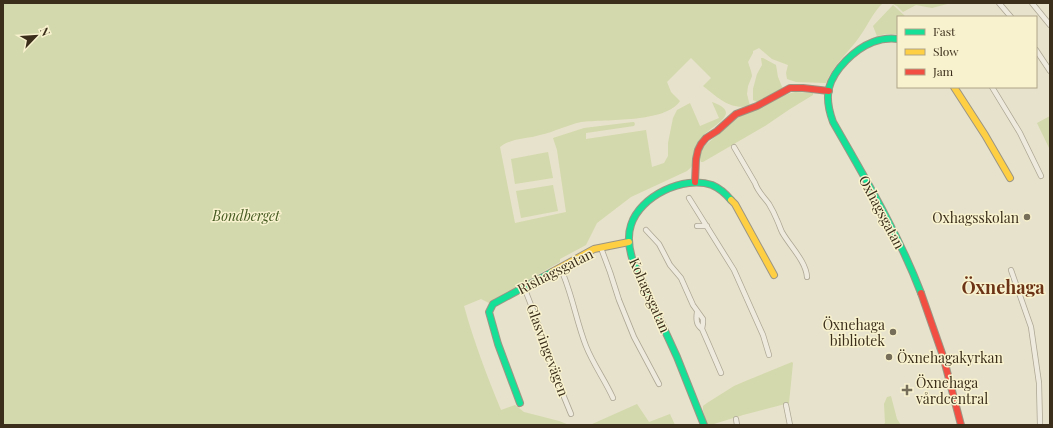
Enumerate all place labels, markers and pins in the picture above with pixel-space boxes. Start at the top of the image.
place label: Oxhagsskolan [932,208,1020,227]
marker: Oxhagsskolan [1022,212,1032,222]
place label: Öxnehaga bibliotek [823,315,885,350]
marker: Öxnehaga bibliotek [888,327,898,337]
place label: Öxnehagakyrkan [897,348,1004,367]
marker: Öxnehagakyrkan [884,352,894,362]
place label: Öxnehaga vårdcentral [915,373,988,408]
marker: Öxnehaga vårdcentral [901,384,913,396]

